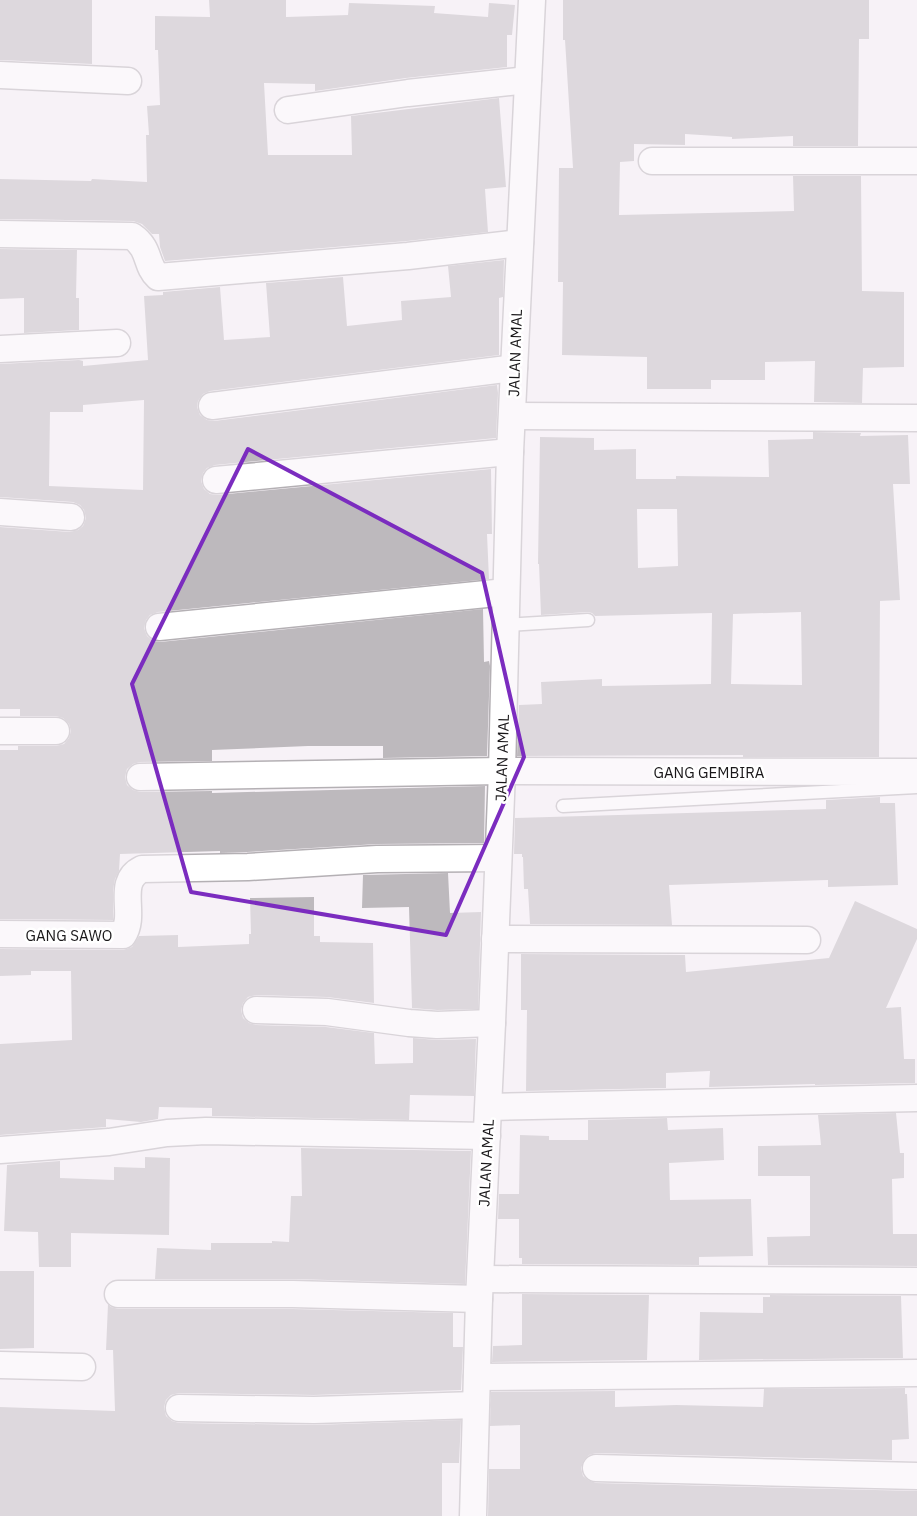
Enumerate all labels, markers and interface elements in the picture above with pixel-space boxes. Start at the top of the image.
street label: JALAN AMAL [504,308,526,397]
street label: JALAN AMAL [491,713,513,802]
street label: GANG GEMBIRA [654,763,765,782]
street label: GANG SAWO [26,926,112,945]
street label: JALAN AMAL [474,1118,498,1207]

